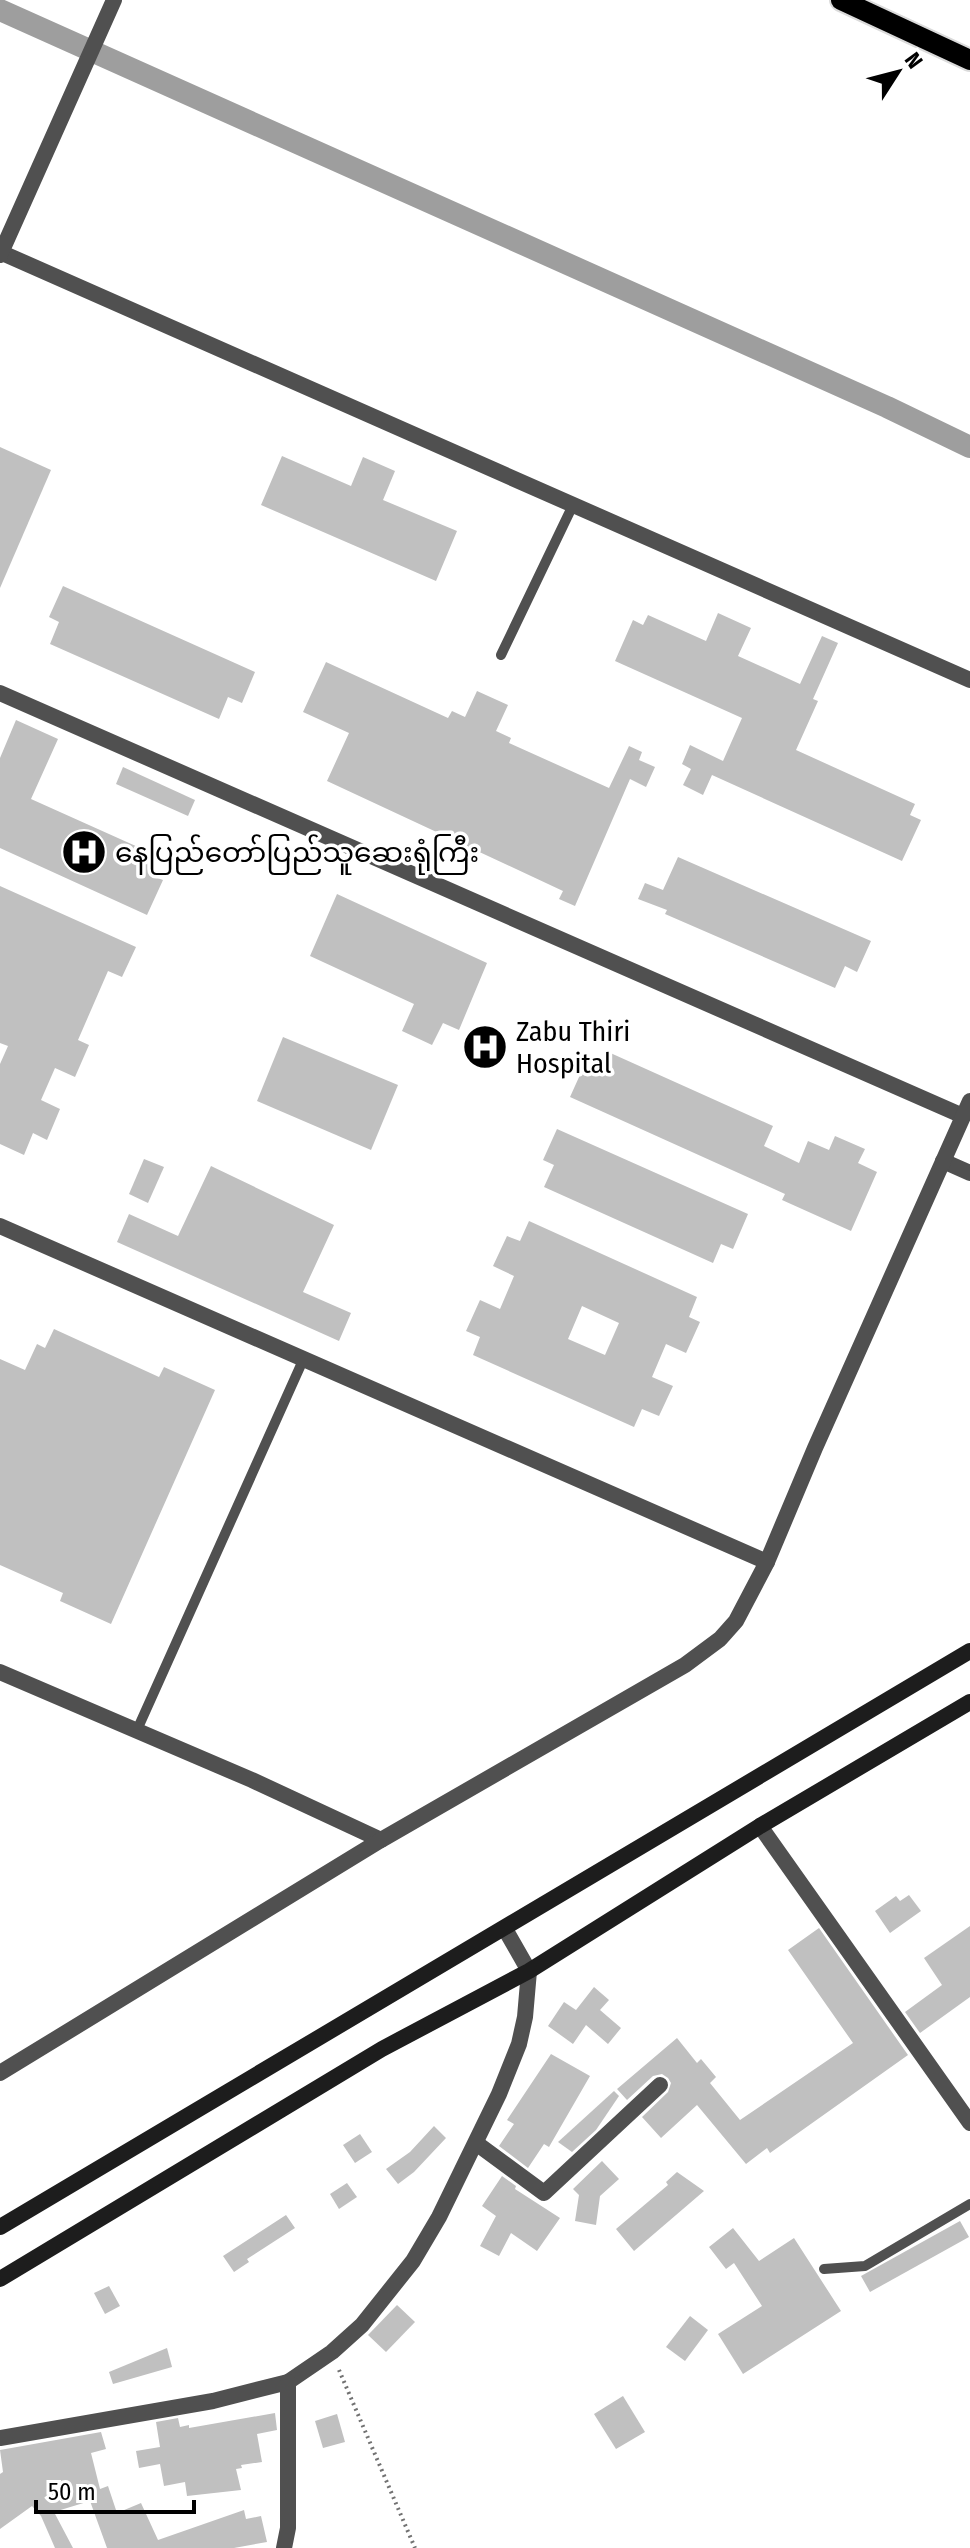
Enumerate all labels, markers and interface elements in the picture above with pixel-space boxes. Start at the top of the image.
north arrow [858,32,938,112]
text: N [899,47,929,74]
hospital icon: နေပြည်တော်ပြည်သူဆေးရုံကြီး [60,828,108,876]
place label: နေပြည်တော်ပြည်သူဆေးရုံကြီး [115,834,479,875]
place label: Zabu Thiri Hospital [516,1015,630,1080]
hospital icon: Zabu Thiri Hospital [461,1023,509,1071]
scale bar [36,2464,194,2514]
text: 50 m [48,2478,96,2506]

